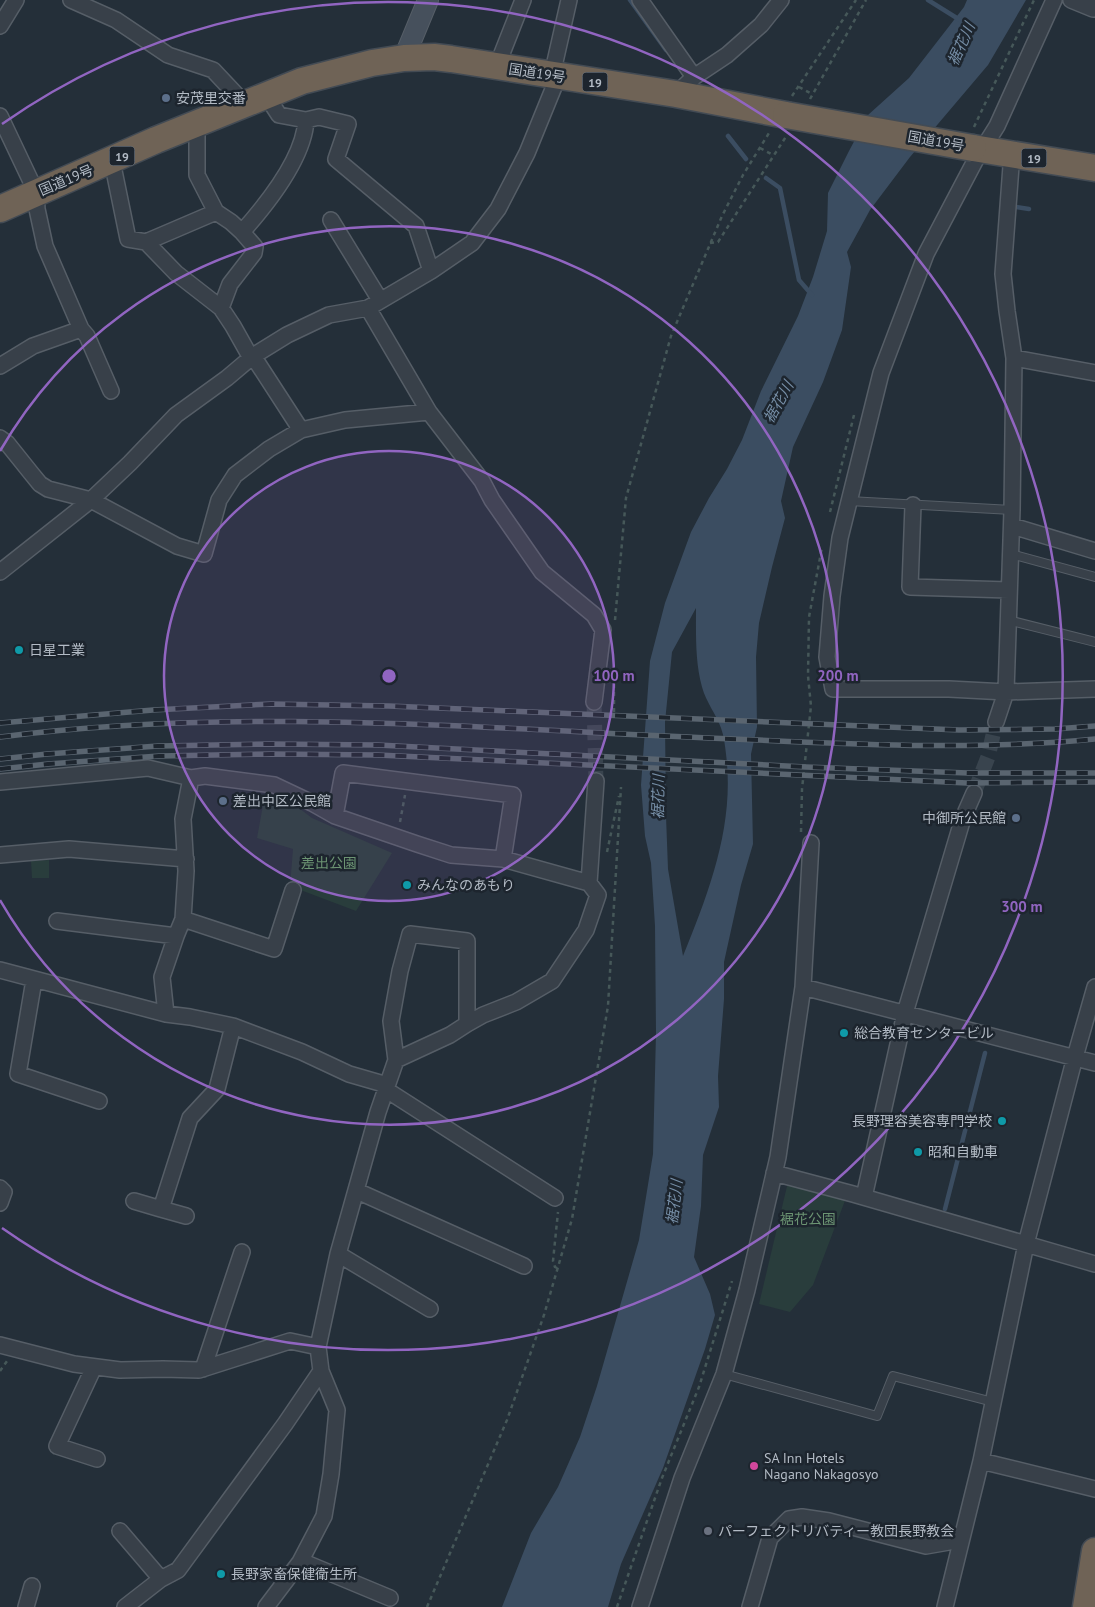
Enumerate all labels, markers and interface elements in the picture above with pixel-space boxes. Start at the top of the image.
water label: 裾花川 [943,18,980,68]
street label: 国道19号 [507,60,567,86]
road number: 19 [582,72,608,91]
place label: 安茂里交番 [176,89,246,107]
marker: 安茂里交番 [160,92,172,104]
street label: 国道19号 [906,127,966,155]
road number: 19 [110,146,134,166]
road number: 19 [1022,148,1046,168]
street label: 国道19号 [36,161,96,199]
water label: 裾花川 [759,376,798,426]
place label: 日星工業 [29,641,85,659]
marker: 日星工業 [13,644,25,656]
text: 100 m [593,666,635,685]
text: 200 m [817,666,859,685]
centre of rings [380,667,398,685]
water label: 裾花川 [648,772,668,820]
place label: 差出中区公民館 [233,792,331,810]
marker: 差出中区公民館 [217,795,229,807]
place label: 中御所公民館 [922,809,1006,827]
marker: 中御所公民館 [1010,812,1022,824]
park label: 差出公園 [301,854,357,872]
place label: みんなのあもり [417,876,515,894]
marker: みんなのあもり [401,879,413,891]
text: 300 m [1001,897,1043,916]
place label: 総合教育センタービル [854,1024,994,1042]
marker: 総合教育センタービル [838,1027,850,1039]
place label: 長野理容美容専門学校 [852,1112,992,1130]
marker: 長野理容美容専門学校 [996,1115,1008,1127]
place label: 昭和自動車 [928,1143,998,1161]
marker: 昭和自動車 [912,1146,924,1158]
water label: 裾花川 [662,1177,686,1225]
park label: 裾花公園 [780,1210,836,1228]
place label: SA Inn Hotels Nagano Nakagosyo [764,1449,879,1483]
marker: SA Inn Hotels Nagano Nakagosyo [748,1460,760,1472]
place label: パーフェクトリバティー教団長野教会 [718,1522,954,1540]
marker: パーフェクトリバティー教団長野教会 [702,1525,714,1537]
place label: 長野家畜保健衛生所 [231,1565,357,1583]
marker: 長野家畜保健衛生所 [215,1568,227,1580]

